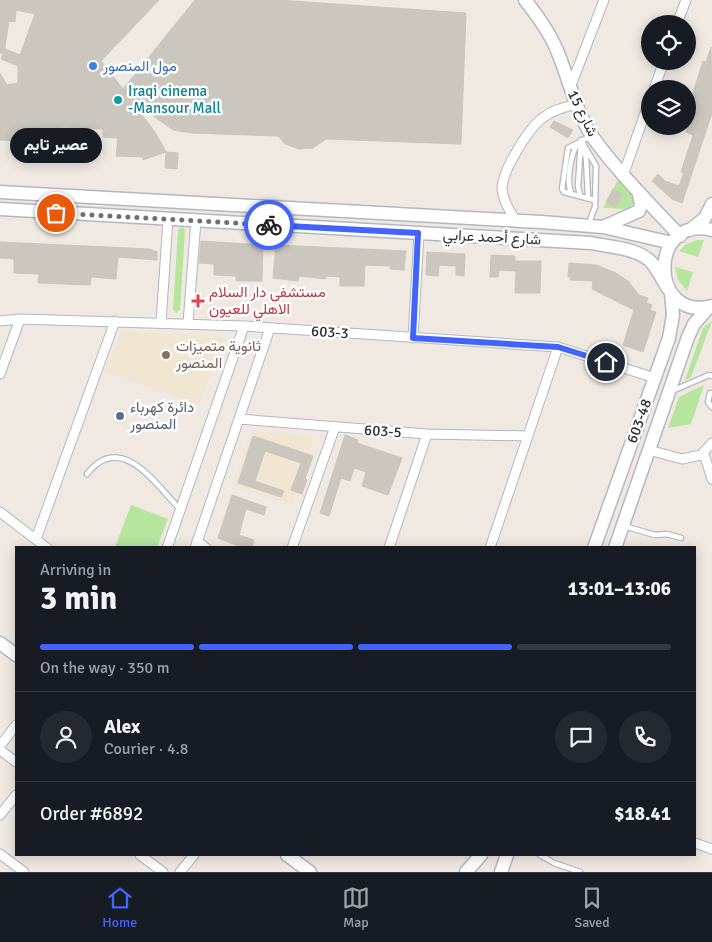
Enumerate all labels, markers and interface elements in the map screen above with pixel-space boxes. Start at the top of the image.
map controls [641,15,696,135]
button: locate [641,15,696,70]
place label: مول المنصور [102,57,177,75]
marker: مول المنصور [87,60,99,72]
button: layers [641,80,696,135]
place label: Iraqi cinema -Mansour Mall [128,82,221,117]
street label: شارع 15 [562,87,602,140]
marker: Iraqi cinema -Mansour Mall [112,94,124,106]
callout: عصير تايم [10,128,102,163]
text: عصير تايم [24,135,88,155]
pin [35,192,77,234]
icon: bag [42,199,70,227]
courier [244,200,294,250]
icon: bike [255,211,283,239]
street label: شارع أحمد عرابي [442,225,542,253]
place label: مستشفى دار السلام الاهلي للعيون [209,283,326,322]
marker: مستشفى دار السلام الاهلي للعيون [191,294,205,308]
street label: 603-3 [311,322,349,342]
place label: ثانوية متميزات المنصور [175,337,261,372]
pin [585,341,627,383]
icon: home [592,348,620,376]
marker: ثانوية متميزات المنصور [160,349,172,361]
street label: 603-48 [623,396,655,446]
place label: دائرة كهرباء المنصور [129,398,194,433]
marker: دائرة كهرباء المنصور [114,410,126,422]
street label: 603-5 [364,421,402,441]
text: Arriving in [40,560,111,580]
text: 13:01–13:06 [568,577,671,601]
text: 3 min [40,579,117,618]
text: On the way · 350 m [40,658,170,678]
button: person [40,711,92,763]
button: chat [555,711,607,763]
button: phone [619,711,671,763]
text: Alex [104,715,140,739]
text: Courier · 4.8 [104,739,188,759]
text: Order #6892 [40,802,143,826]
text: $18.41 [614,802,671,826]
tab: Home [102,884,137,931]
tab: Map [342,884,370,931]
tab: Saved [574,884,610,931]

